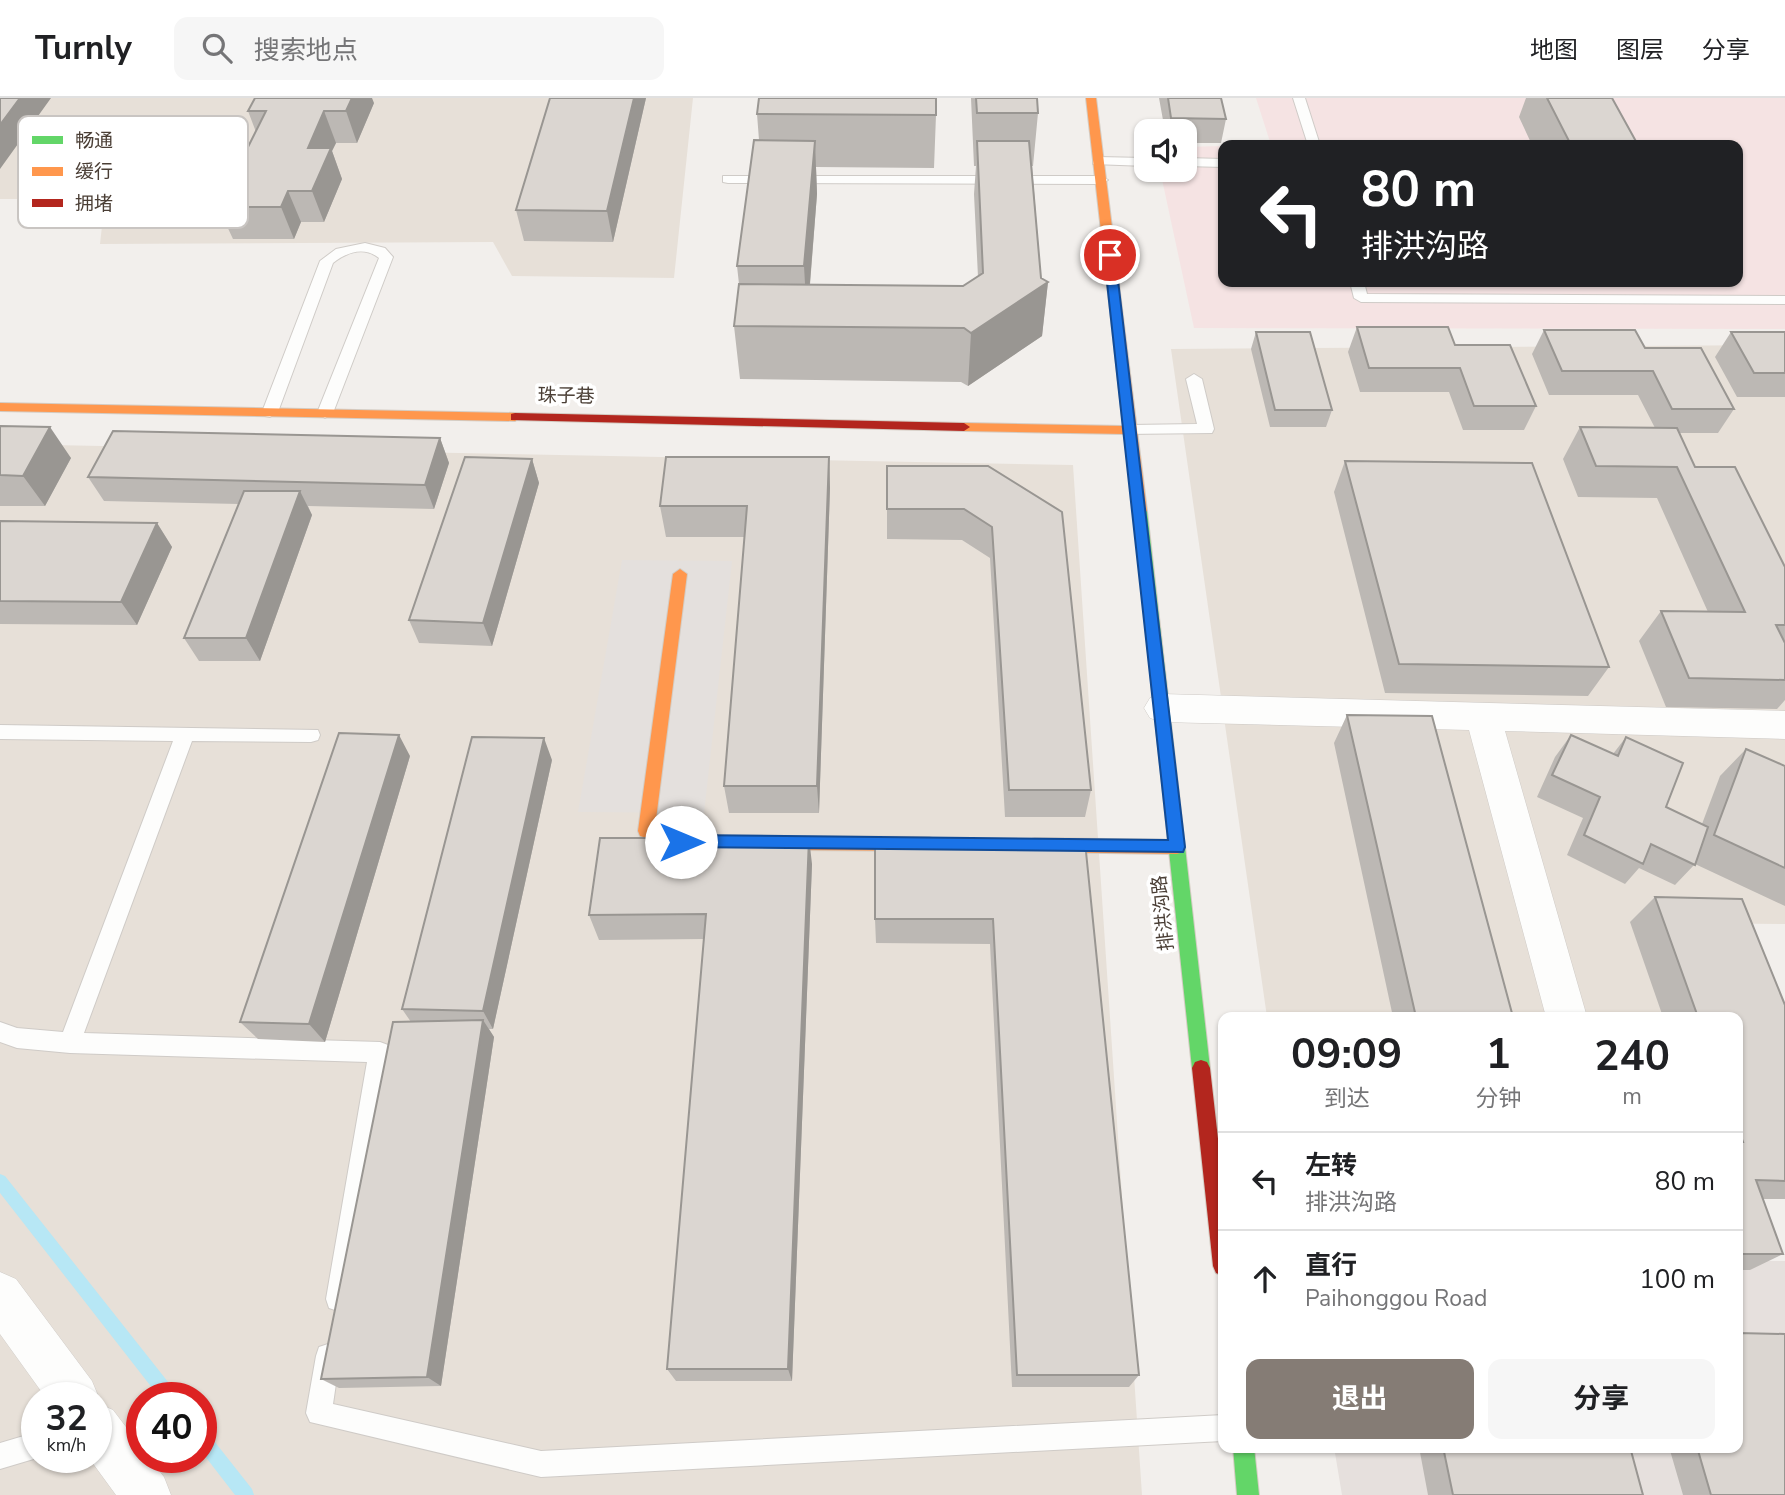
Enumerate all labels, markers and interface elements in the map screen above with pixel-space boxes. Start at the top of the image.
search box [174,17,664,80]
text: Turnly [35,26,132,71]
icon: search [198,29,236,67]
text: 搜索地点 [254,33,358,68]
text: 地图 [1530,34,1578,66]
text: 图层 [1616,34,1664,66]
text: 分享 [1702,34,1750,66]
legend [18,116,248,228]
map controls [1134,119,1197,182]
button: sound [1134,119,1197,182]
text: 畅通 [75,128,113,154]
text: 80 m [1361,156,1476,223]
text: 缓行 [75,159,113,185]
icon: left [1246,168,1337,259]
text: 拥堵 [75,191,113,217]
pin [1080,225,1140,285]
text: 排洪沟路 [1361,225,1489,268]
icon: arrive [1091,236,1129,274]
street label: 珠子巷 [537,383,595,409]
position arrow [644,805,718,879]
street label: 排洪沟路 [1146,874,1180,952]
text: 09:09 [1291,1026,1402,1083]
text: 1 [1486,1026,1511,1083]
text: 240 [1594,1028,1670,1085]
text: m [1622,1081,1642,1112]
text: 到达 [1324,1083,1370,1114]
text: 分钟 [1475,1083,1521,1114]
text: 左转 [1305,1148,1357,1183]
icon: left [1246,1162,1284,1200]
text: 80 m [1655,1164,1715,1199]
text: 排洪沟路 [1305,1187,1397,1218]
text: 直行 [1305,1248,1357,1283]
icon: ahead [1246,1260,1284,1298]
text: 100 m [1639,1262,1715,1297]
text: Paihonggou Road [1305,1283,1488,1314]
button: 退出 [1246,1359,1474,1439]
button: 分享 [1488,1359,1715,1439]
speed limit sign: 40 [126,1382,217,1473]
text: 32 [45,1395,88,1442]
text: km/h [47,1433,86,1457]

